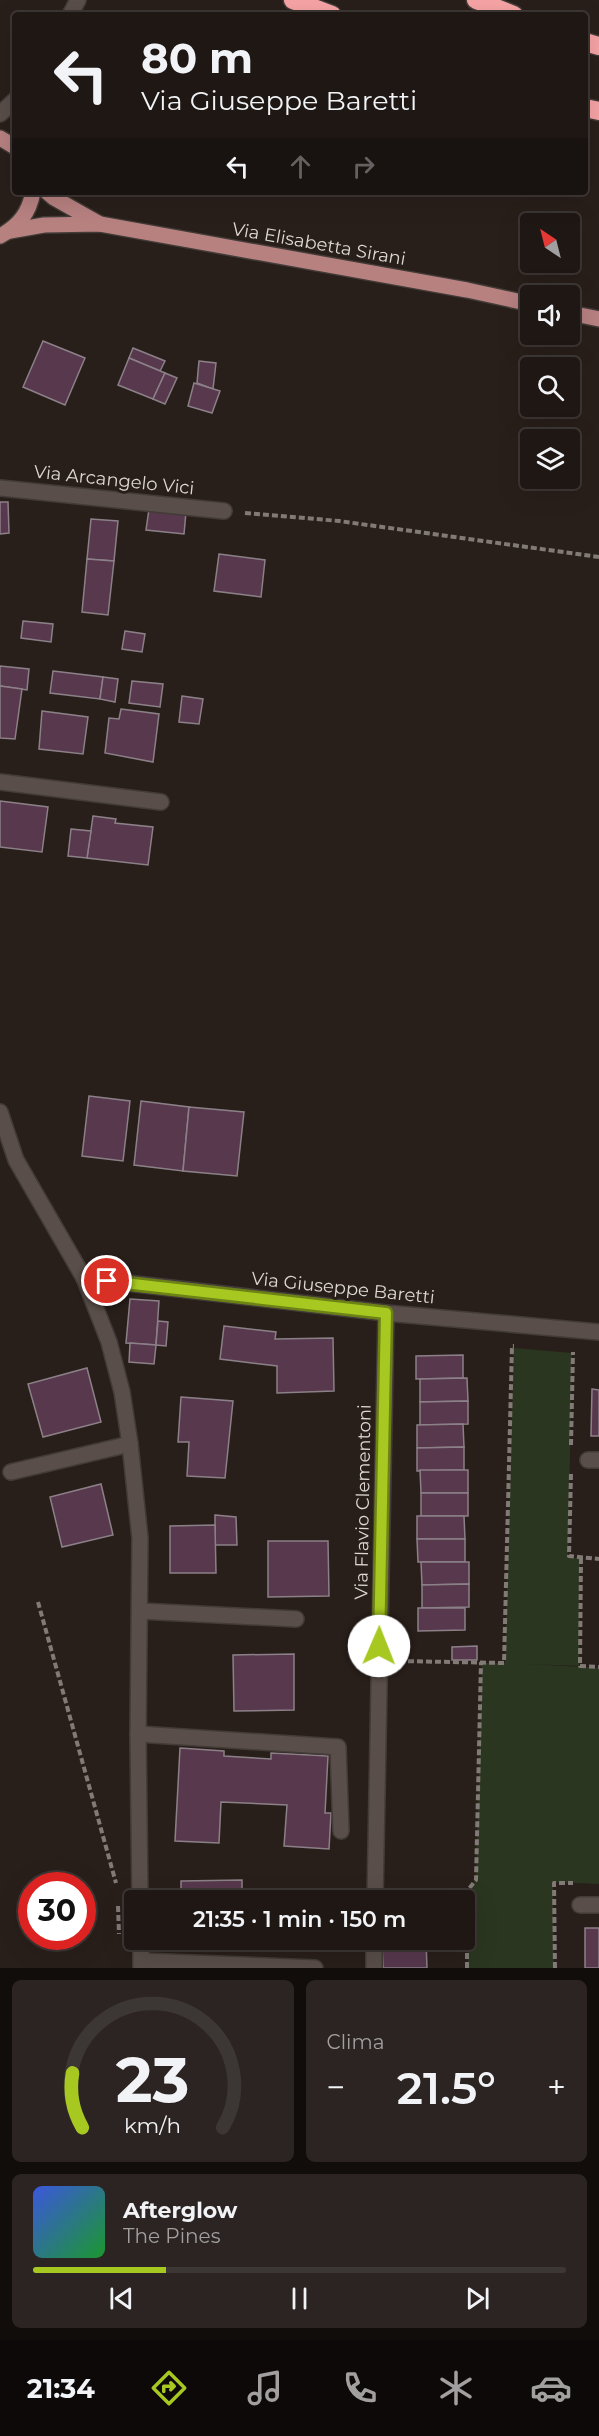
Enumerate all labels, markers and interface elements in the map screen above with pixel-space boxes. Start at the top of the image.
text: 80 m [141,32,253,84]
icon: left [42,36,120,114]
text: Via Giuseppe Baretti [141,84,417,117]
icon: left [221,150,254,183]
icon: ahead [284,150,317,183]
icon: right [347,150,380,183]
north arrow [520,213,580,273]
map controls [520,213,580,489]
street label: Via Elisabetta Sirani [230,218,408,270]
button: sound [520,285,580,345]
button: search [520,357,580,417]
button: layers [520,429,580,489]
street label: Via Arcangelo Vici [33,461,195,499]
pin [81,1255,132,1306]
icon: arrive [90,1264,123,1297]
street label: Via Giuseppe Baretti [250,1267,436,1309]
street label: Via Flavio Clementoni [350,1404,376,1600]
position arrow [347,1614,411,1678]
speed limit sign: 30 [18,1872,96,1950]
text: 21:35 · 1 min · 150 m [193,1906,406,1933]
text: Clima [327,2030,384,2054]
text: 23 [116,2042,190,2118]
text: 21.5° [397,2060,496,2115]
text: − [327,2067,345,2107]
text: + [547,2067,566,2107]
text: km/h [124,2112,181,2138]
text: Afterglow [123,2197,237,2224]
text: The Pines [123,2224,220,2248]
icon: previous [105,2282,138,2315]
icon: pause [283,2282,316,2315]
icon: next [461,2282,494,2315]
icon: directions [148,2367,190,2409]
icon: music [244,2367,286,2409]
icon: phone [339,2367,381,2409]
icon: climate [435,2367,477,2409]
icon: car [530,2367,572,2409]
text: 21:34 [27,2372,95,2405]

